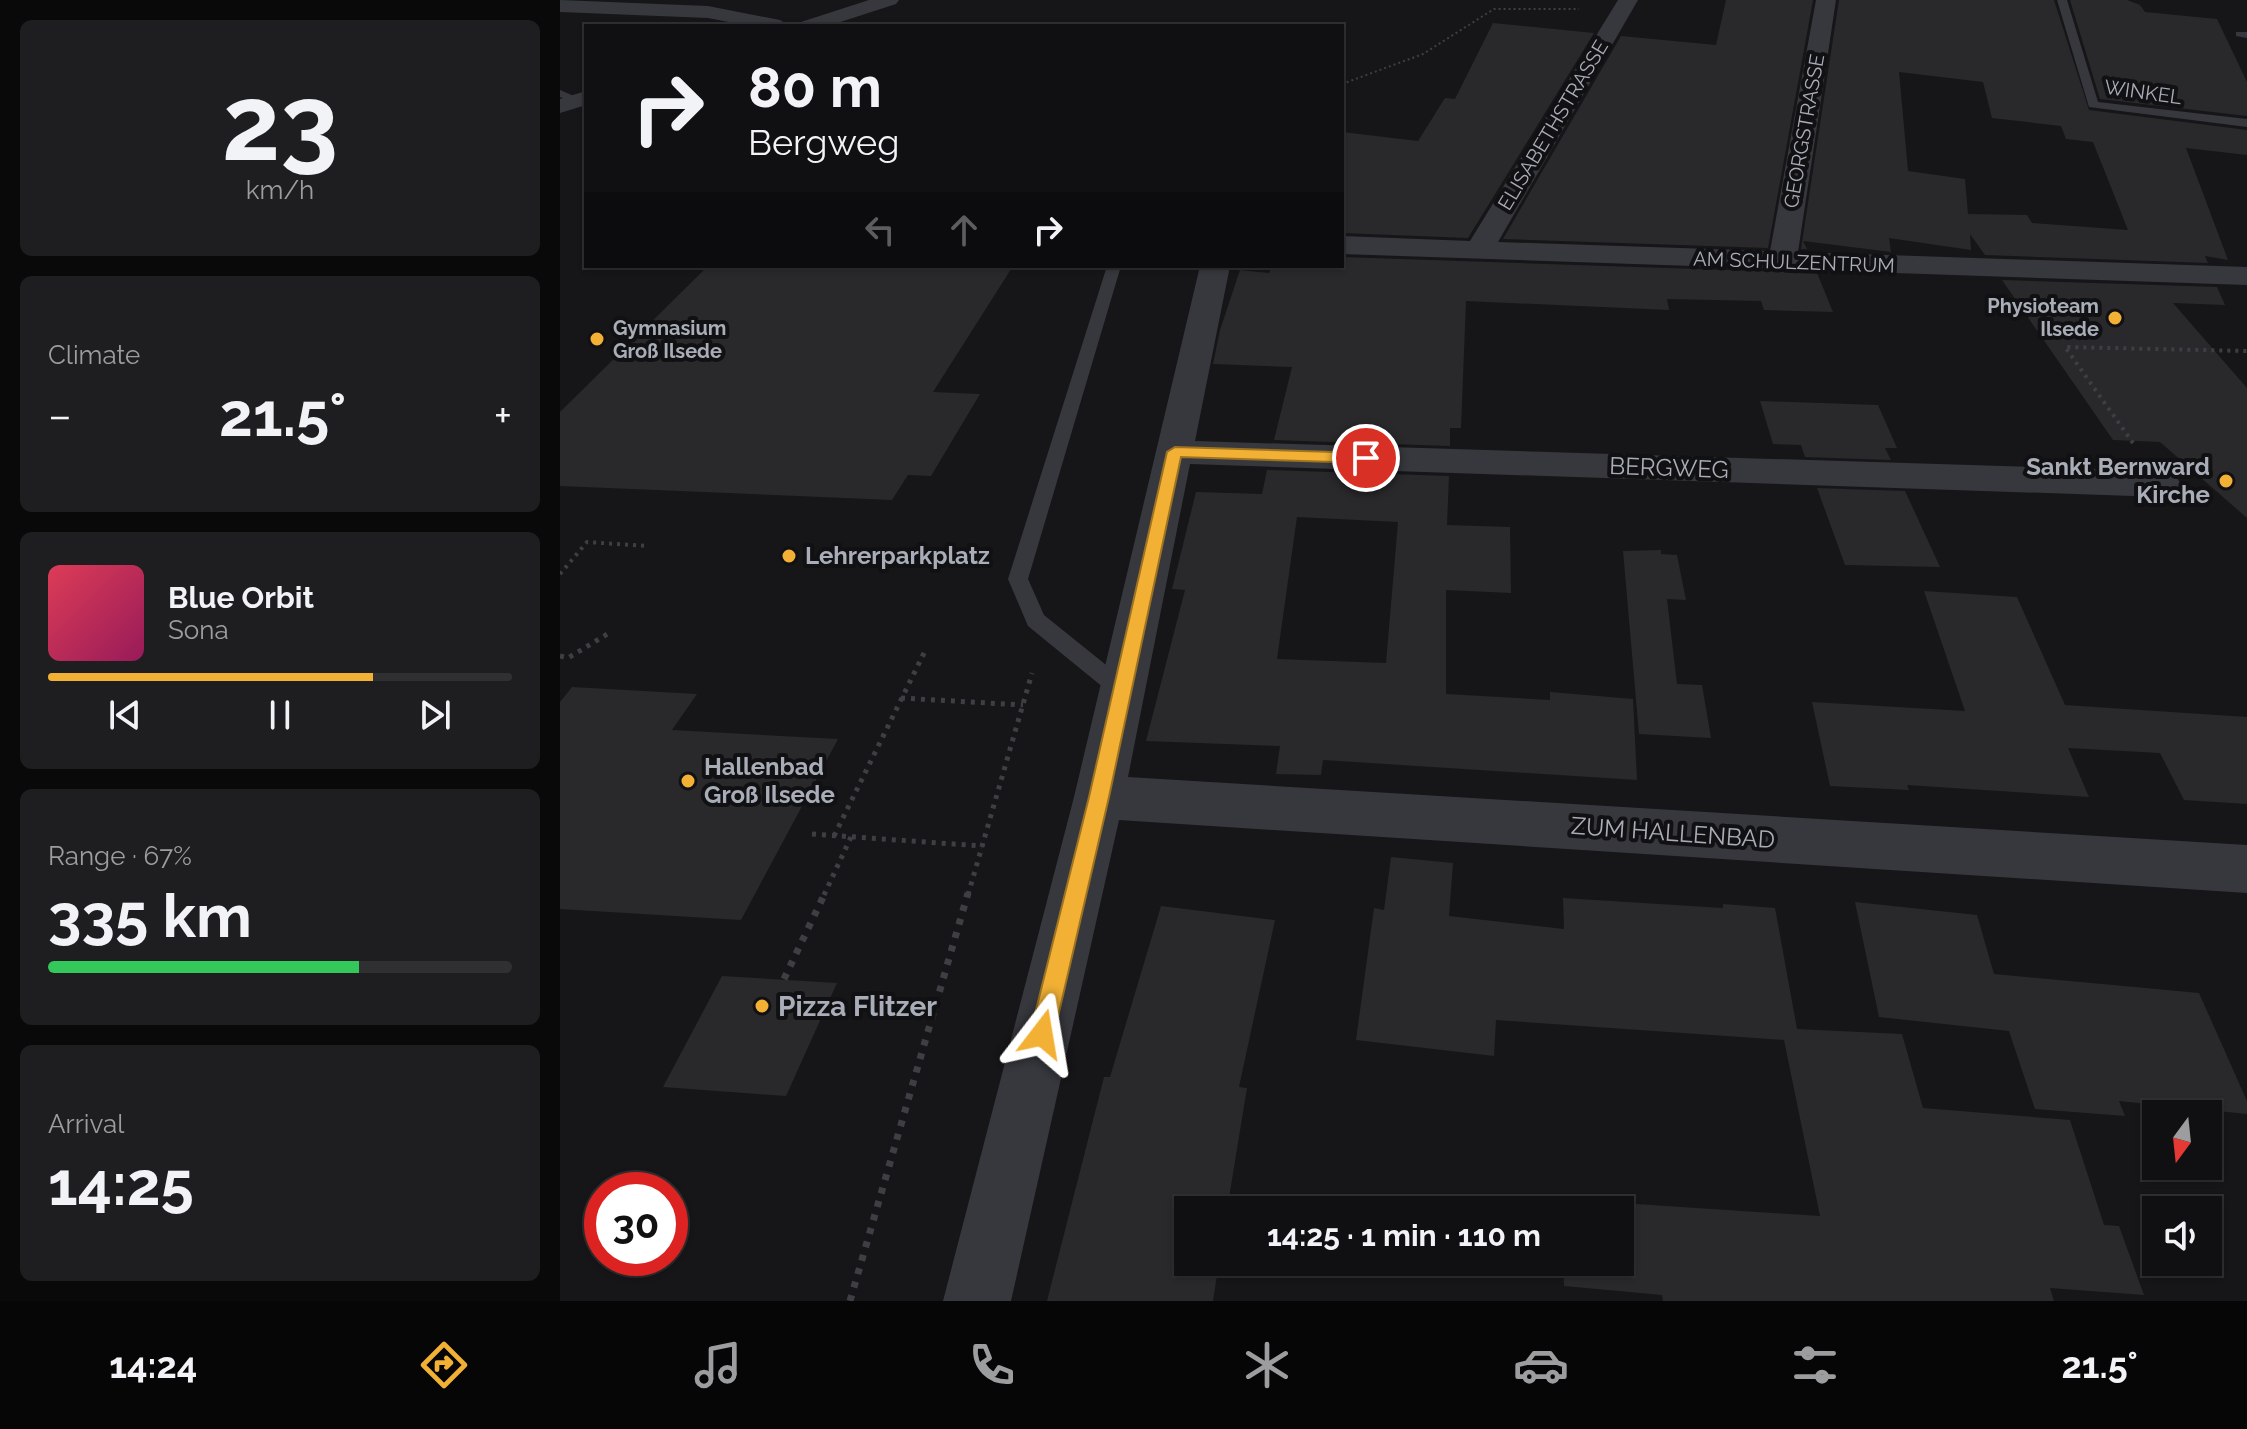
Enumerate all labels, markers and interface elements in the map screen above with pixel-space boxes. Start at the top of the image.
street label: ELISABETHSTRASSE [1493,36,1613,214]
street label: GEORGSTRASSE [1779,52,1829,210]
text: 80 m [748,54,882,120]
icon: right [616,56,720,160]
text: 23 [222,62,338,184]
street label: WINKEL [2103,75,2184,109]
text: Bergweg [748,121,899,163]
text: km/h [246,175,314,205]
icon: left [858,208,902,252]
icon: ahead [942,208,986,252]
icon: right [1026,208,1070,252]
street label: AM SCHULZENTRUM [1693,246,1895,278]
place label: Physioteam Ilsede [1987,294,2099,341]
marker: Physioteam Ilsede [2106,309,2124,327]
place label: Gymnasium Groß Ilsede [613,316,726,363]
marker: Gymnasium Groß Ilsede [588,330,606,348]
text: Climate [48,340,140,370]
text: 21.5° [219,380,346,450]
text: − [48,390,72,441]
text: + [494,390,512,441]
pin [1332,424,1400,492]
icon: arrive [1344,436,1388,480]
street label: BERGWEG [1609,451,1729,484]
place label: Sankt Bernward Kirche [2026,452,2210,509]
marker: Sankt Bernward Kirche [2217,472,2235,490]
place label: Lehrerparkplatz [805,541,990,570]
marker: Lehrerparkplatz [780,547,798,565]
text: Blue Orbit [168,580,314,615]
text: Sona [168,615,229,645]
icon: previous [103,693,147,737]
icon: pause [258,693,302,737]
icon: next [413,693,457,737]
place label: Hallenbad Groß Ilsede [704,752,835,809]
marker: Hallenbad Groß Ilsede [679,772,697,790]
street label: ZUM HALLENBAD [1570,811,1776,854]
text: Range · 67% [48,841,192,871]
text: 335 km [48,881,252,951]
place label: Pizza Flitzer [778,990,937,1023]
position arrow [1000,992,1084,1076]
marker: Pizza Flitzer [753,997,771,1015]
north arrow [2142,1100,2222,1180]
map controls [2142,1100,2222,1276]
text: Arrival [48,1109,124,1139]
text: 14:25 [48,1149,194,1219]
speed limit sign: 30 [584,1172,688,1276]
button: sound [2142,1196,2222,1276]
text: 14:25 · 1 min · 110 m [1267,1218,1541,1253]
icon: directions [416,1337,472,1393]
icon: music [690,1337,746,1393]
icon: phone [964,1337,1020,1393]
icon: climate [1239,1337,1295,1393]
icon: car [1513,1337,1569,1393]
icon: filters [1787,1337,1843,1393]
text: 14:24 [109,1344,197,1386]
text: 21.5° [2061,1344,2138,1386]

